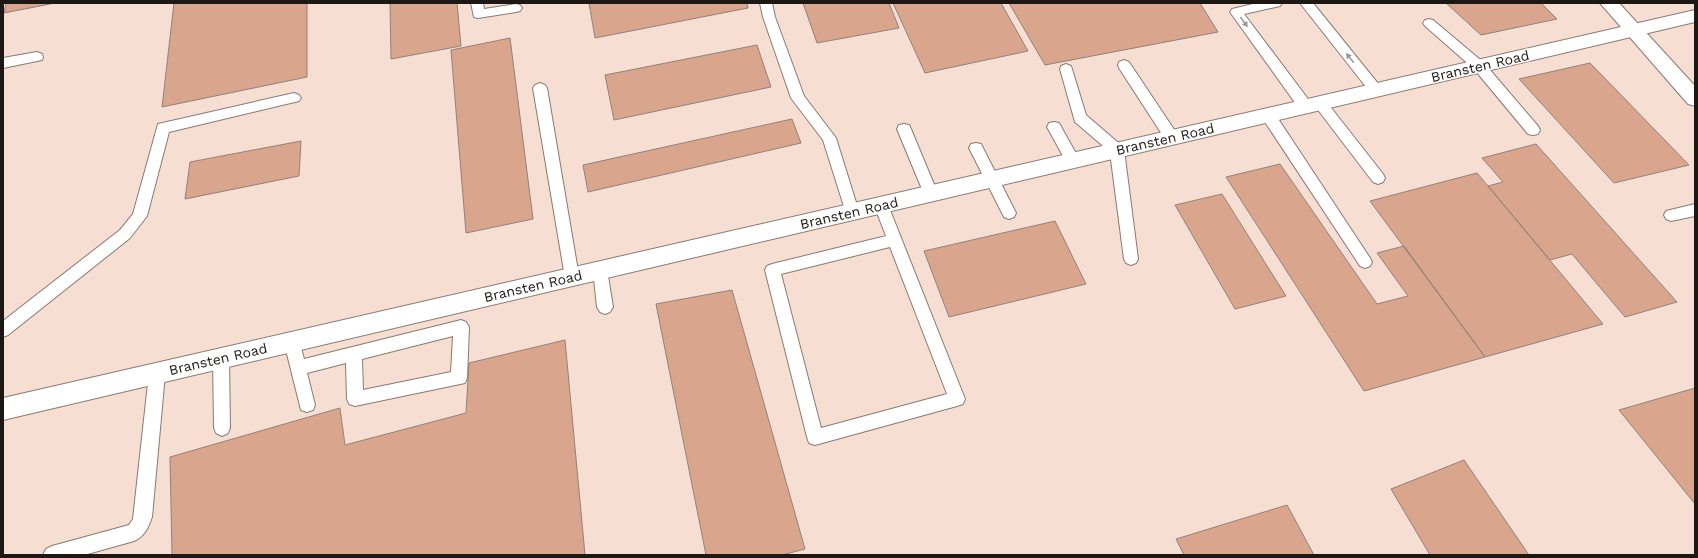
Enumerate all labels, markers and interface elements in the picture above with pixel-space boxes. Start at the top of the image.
one-way arrow [1240,17,1248,27]
street label: Bransten Road [1429,47,1531,85]
one-way arrow [1346,53,1355,64]
street label: Bransten Road [1114,120,1216,158]
street label: Bransten Road [798,194,900,232]
street label: Bransten Road [482,267,584,305]
street label: Bransten Road [167,340,269,378]

